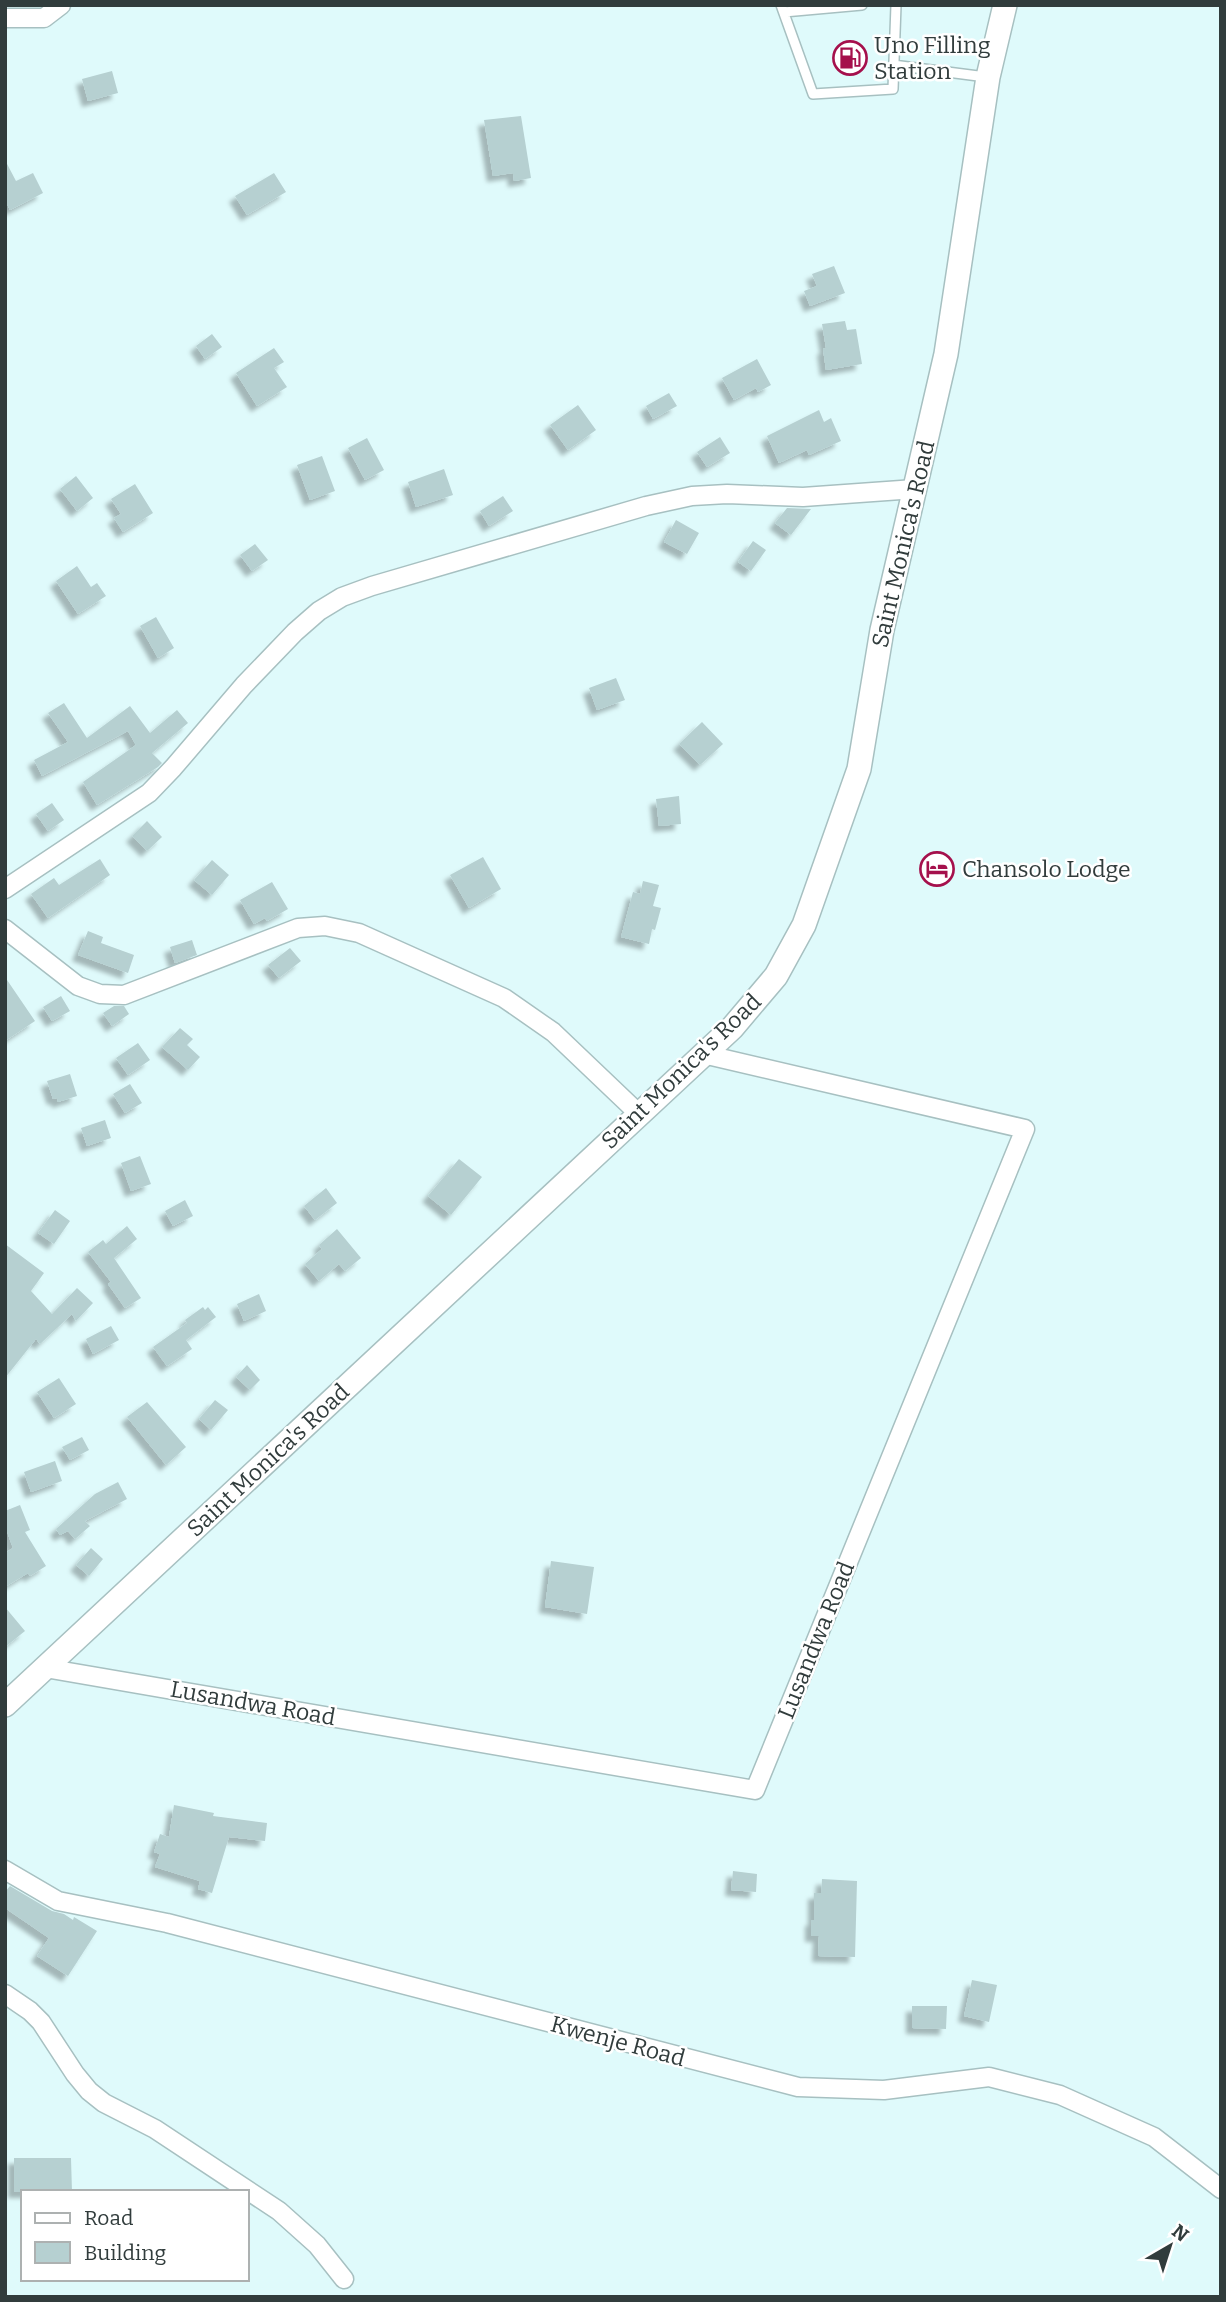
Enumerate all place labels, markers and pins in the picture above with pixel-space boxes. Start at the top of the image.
place label: Uno Filling Station [874,31,991,85]
fuel station icon: Uno Filling Station [831,39,869,77]
hotel icon: Chansolo Lodge [918,850,956,888]
place label: Chansolo Lodge [962,855,1131,883]

